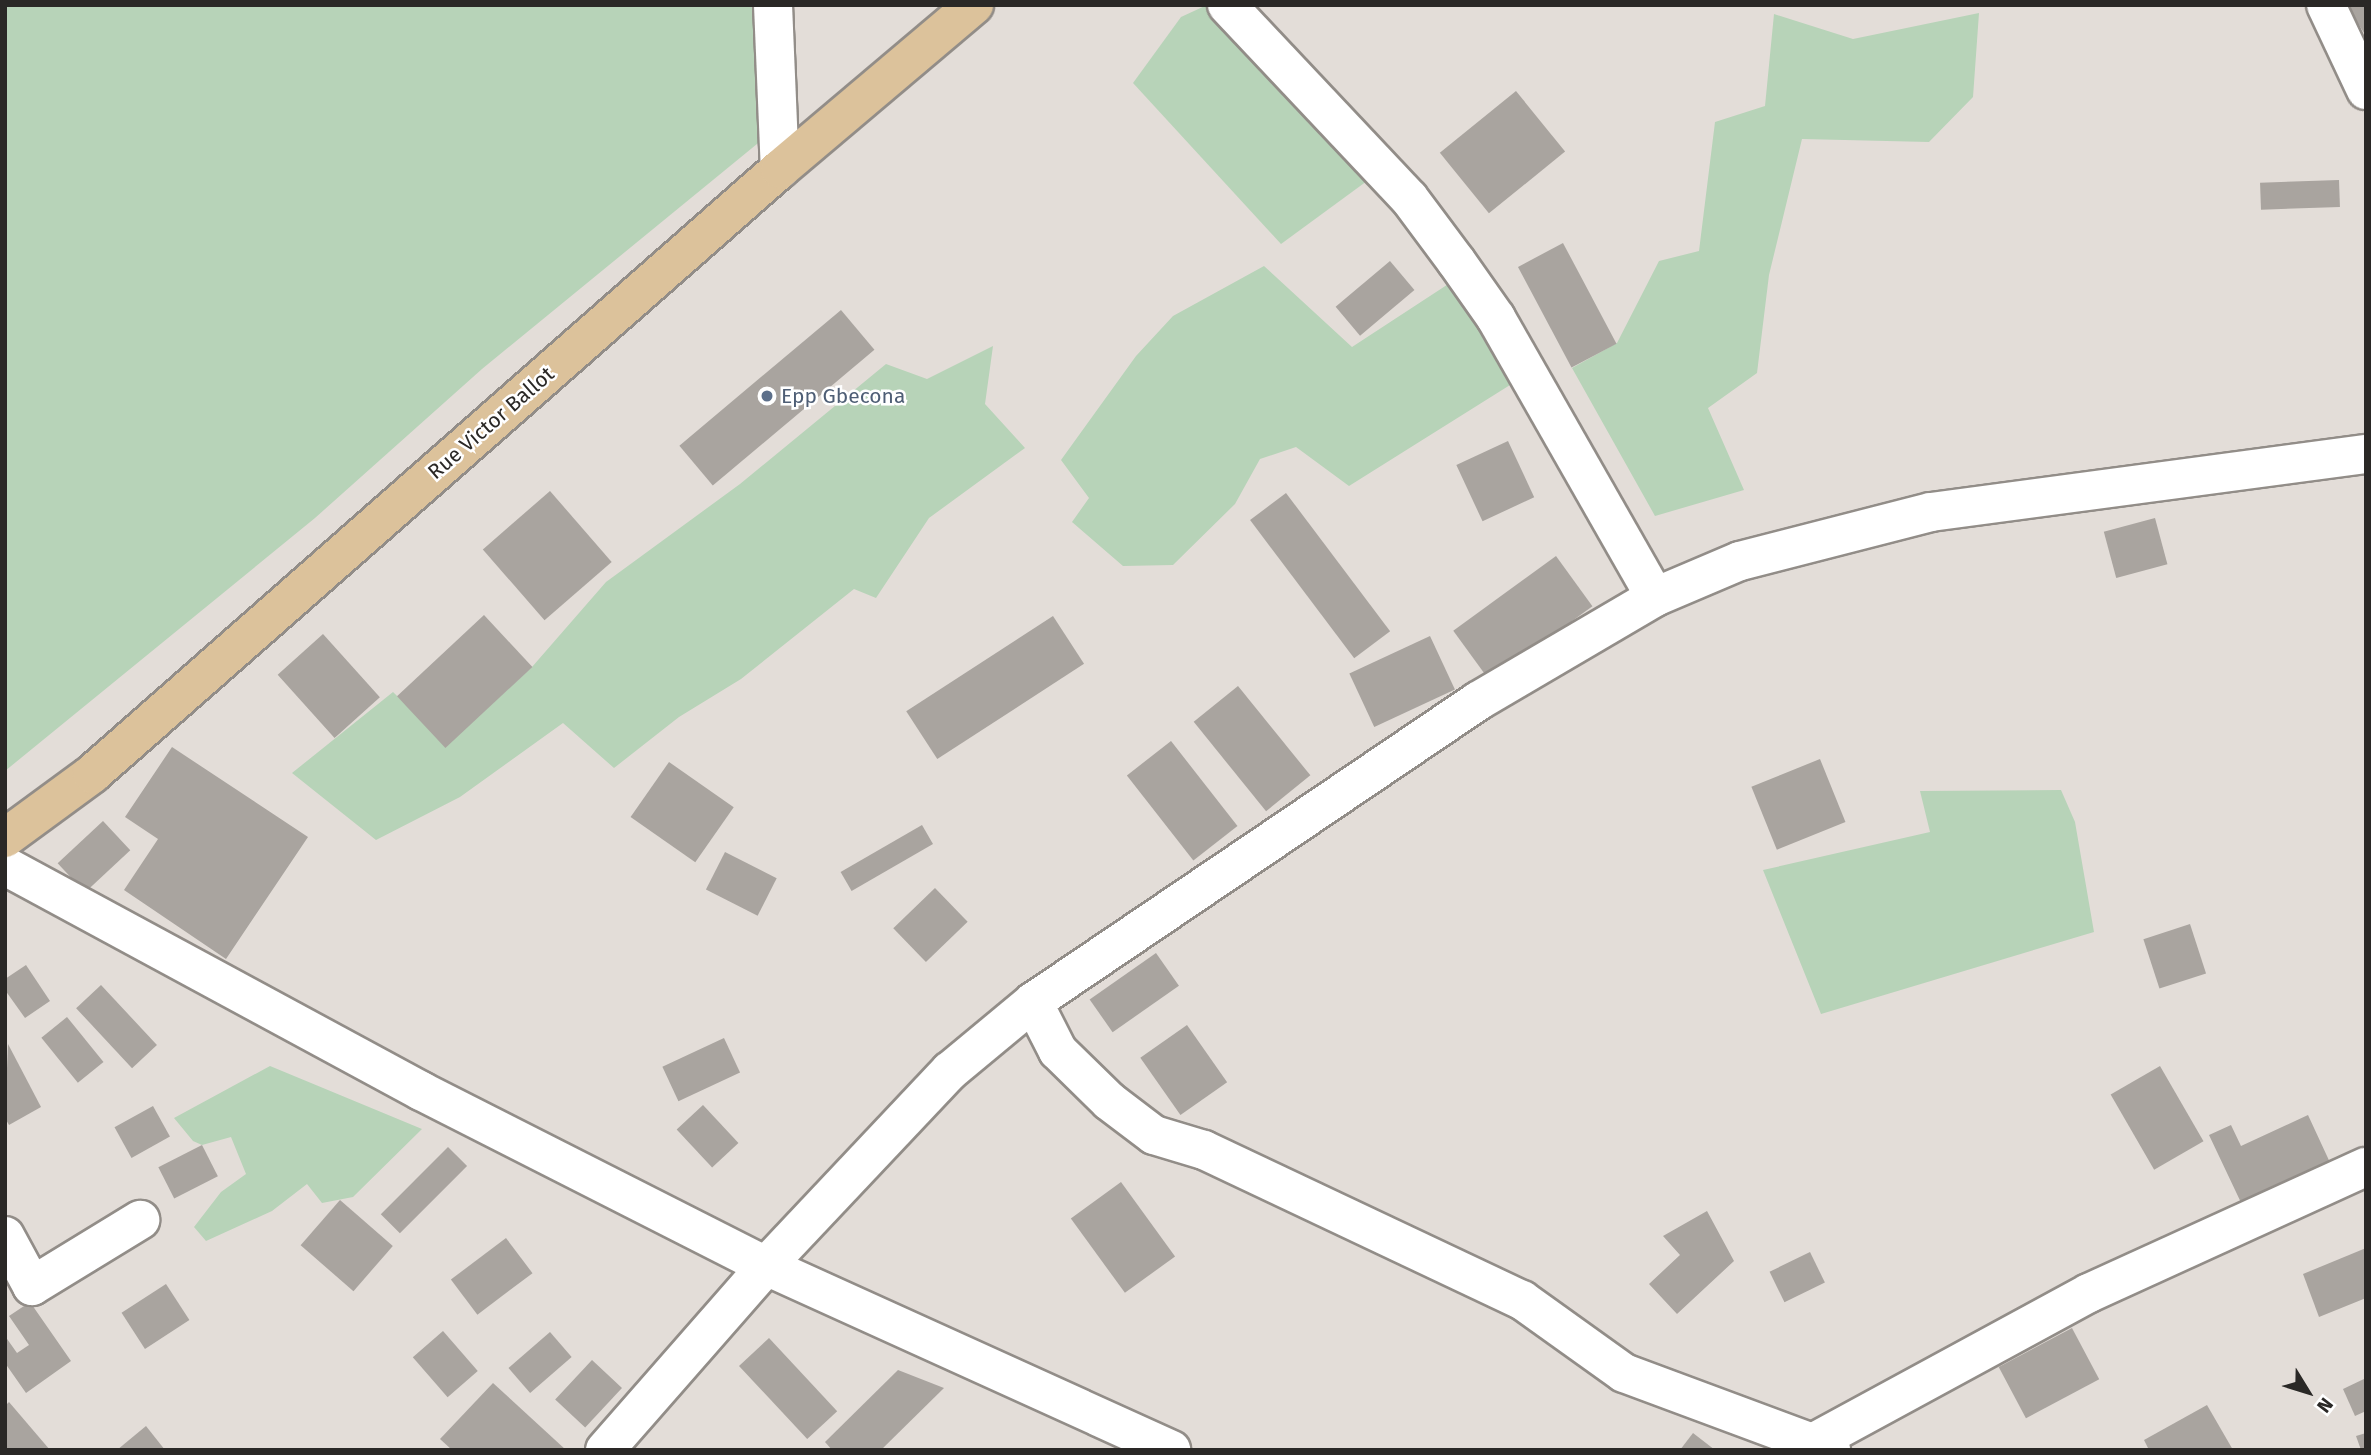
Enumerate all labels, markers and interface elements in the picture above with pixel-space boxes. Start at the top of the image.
street label: Rue Victor Ballot [423,361,559,485]
place label: Epp Gbecona [781,383,905,409]
marker: Epp Gbecona [759,388,775,404]
north arrow [2273,1357,2343,1427]
text: N [2312,1393,2338,1417]

